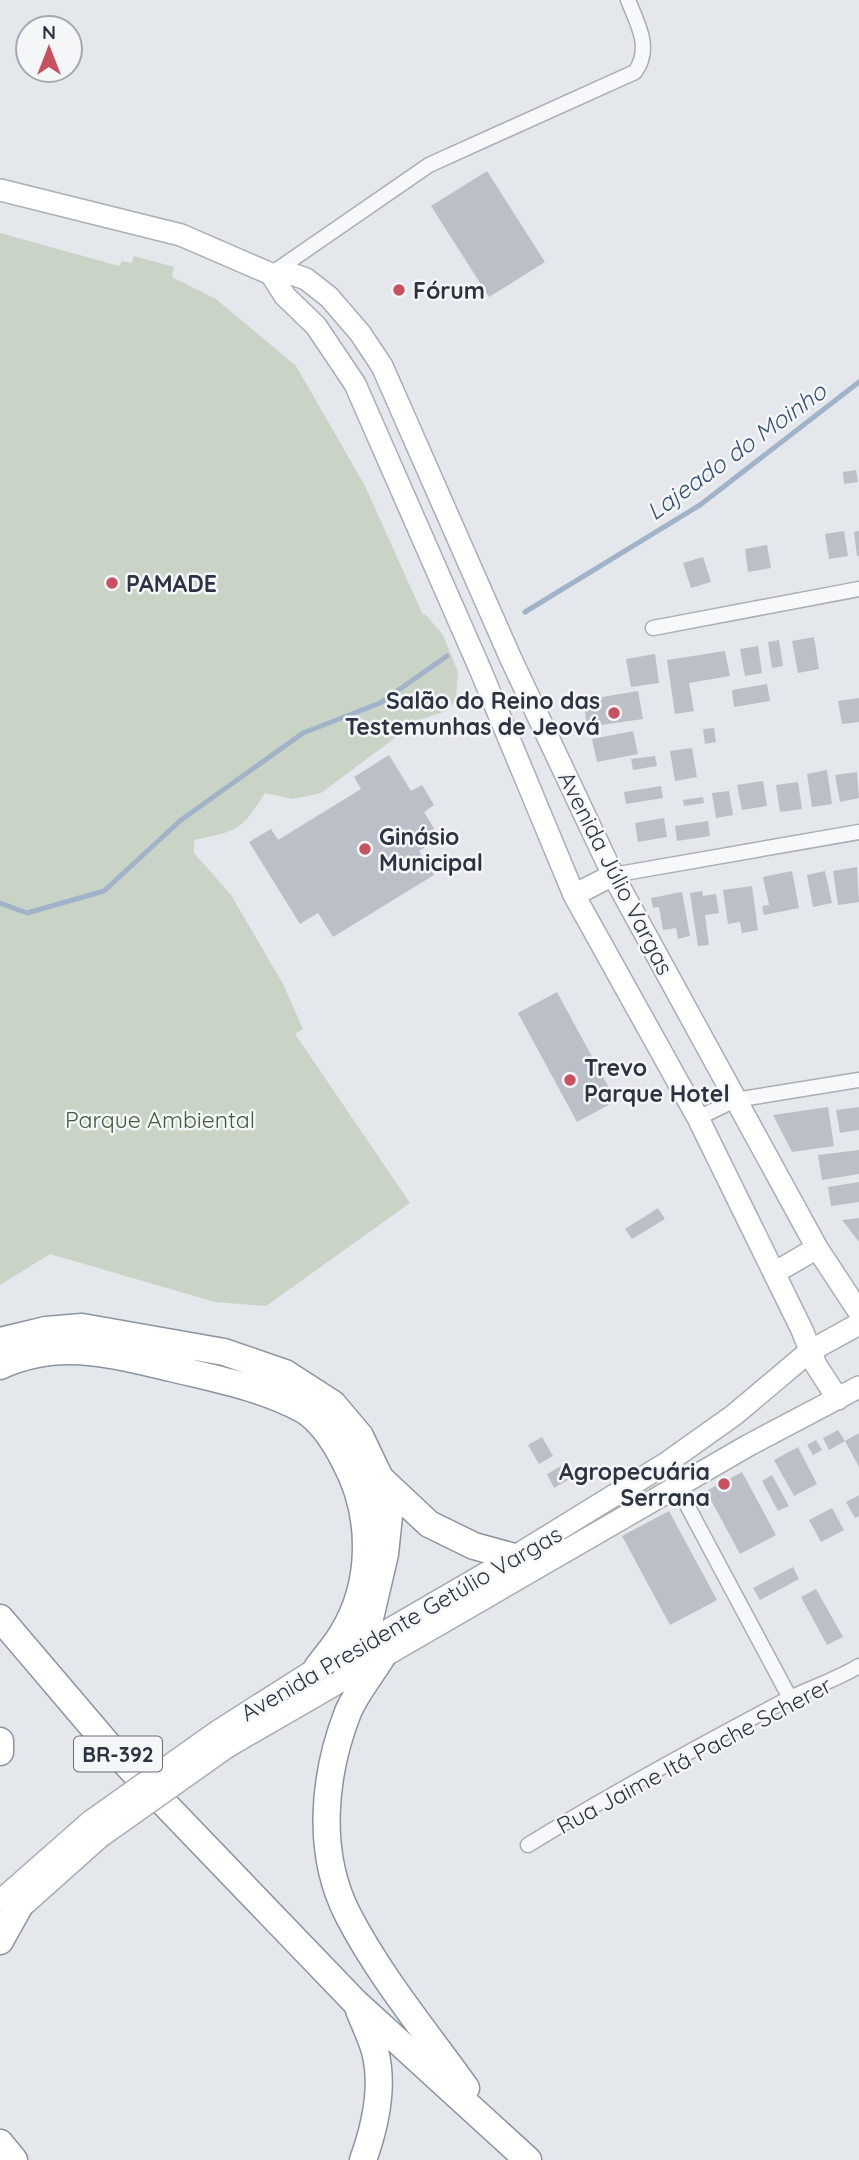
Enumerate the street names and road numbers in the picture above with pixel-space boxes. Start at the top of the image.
street label: Avenida Júlio Vargas [552,766,680,980]
street label: Avenida Presidente Getúlio Vargas [235,1519,567,1727]
street label: Rua Jaime Itá Pache Scherer [551,1670,837,1840]
road number: BR-392 [74,1736,162,1772]

